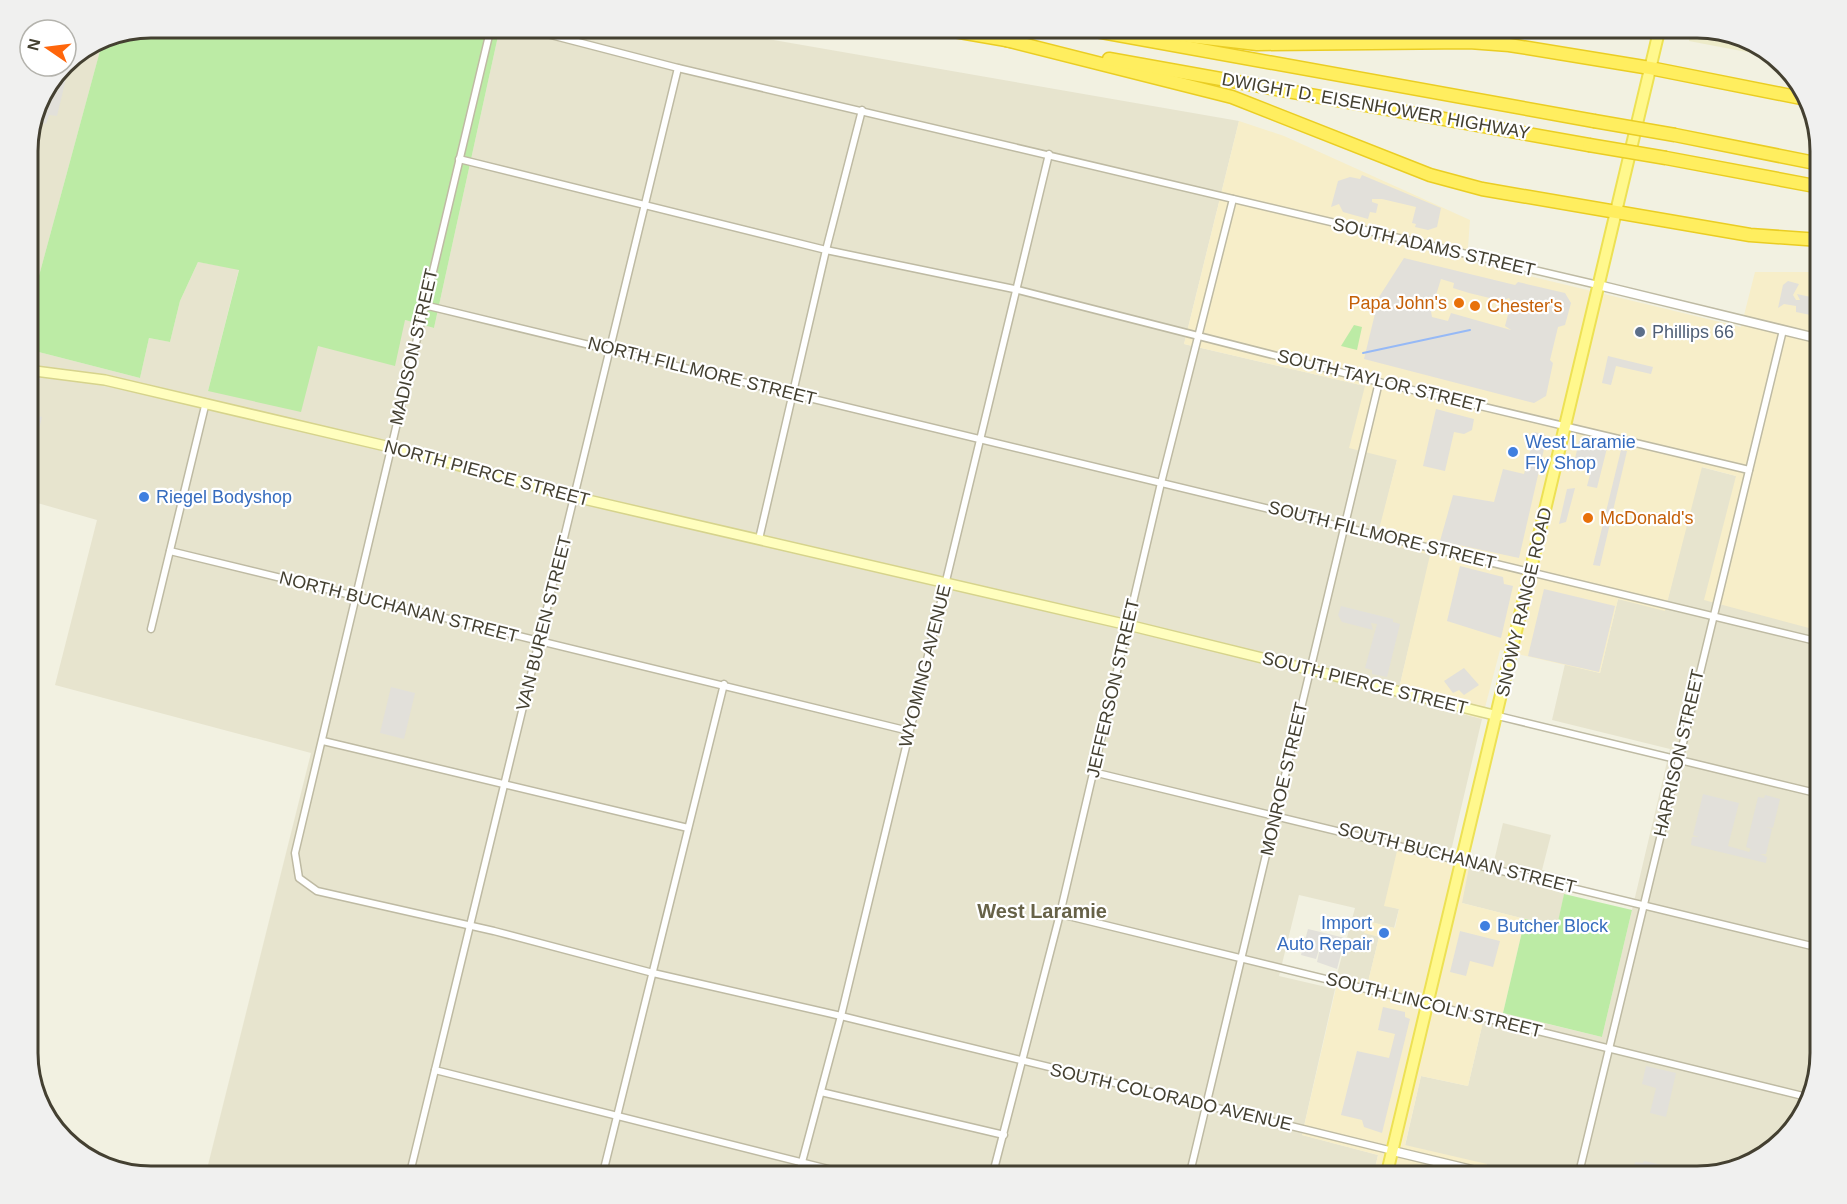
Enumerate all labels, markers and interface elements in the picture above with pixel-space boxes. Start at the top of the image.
north arrow [18,18,78,78]
text: N [24,37,44,52]
street label: DWIGHT D. EISENHOWER HIGHWAY [1220,69,1532,143]
street label: SOUTH ADAMS STREET [1331,214,1537,280]
street label: MADISON STREET [386,267,442,427]
place label: Papa John's [1348,293,1447,313]
marker: Papa John's [1452,296,1466,310]
place label: Chester's [1487,296,1562,316]
marker: Chester's [1468,299,1482,313]
place label: Phillips 66 [1652,322,1734,342]
marker: Phillips 66 [1633,325,1647,339]
street label: NORTH FILLMORE STREET [586,333,818,409]
street label: SOUTH TAYLOR STREET [1275,346,1487,416]
place label: West Laramie Fly Shop [1525,432,1636,473]
street label: NORTH PIERCE STREET [382,436,592,510]
marker: West Laramie Fly Shop [1506,445,1520,459]
place label: Riegel Bodyshop [156,487,292,507]
marker: Riegel Bodyshop [137,490,151,504]
street label: SOUTH FILLMORE STREET [1266,497,1498,573]
street label: SNOWY RANGE ROAD [1492,505,1556,699]
place label: McDonald's [1600,508,1693,528]
marker: McDonald's [1581,511,1595,525]
street label: VAN BUREN STREET [513,533,575,713]
street label: NORTH BUCHANAN STREET [277,568,521,646]
street label: WYOMING AVENUE [895,583,955,749]
street label: JEFFERSON STREET [1083,597,1143,779]
street label: SOUTH PIERCE STREET [1260,648,1470,718]
street label: HARRISON STREET [1650,667,1708,839]
street label: MONROE STREET [1257,700,1311,858]
street label: SOUTH BUCHANAN STREET [1336,819,1578,897]
district label: West Laramie [977,900,1107,922]
place label: Import Auto Repair [1277,913,1372,954]
place label: Butcher Block [1497,916,1609,936]
marker: Butcher Block [1478,919,1492,933]
marker: Import Auto Repair [1377,926,1391,940]
street label: SOUTH LINCOLN STREET [1324,968,1544,1042]
street label: SOUTH COLORADO AVENUE [1048,1059,1294,1135]

